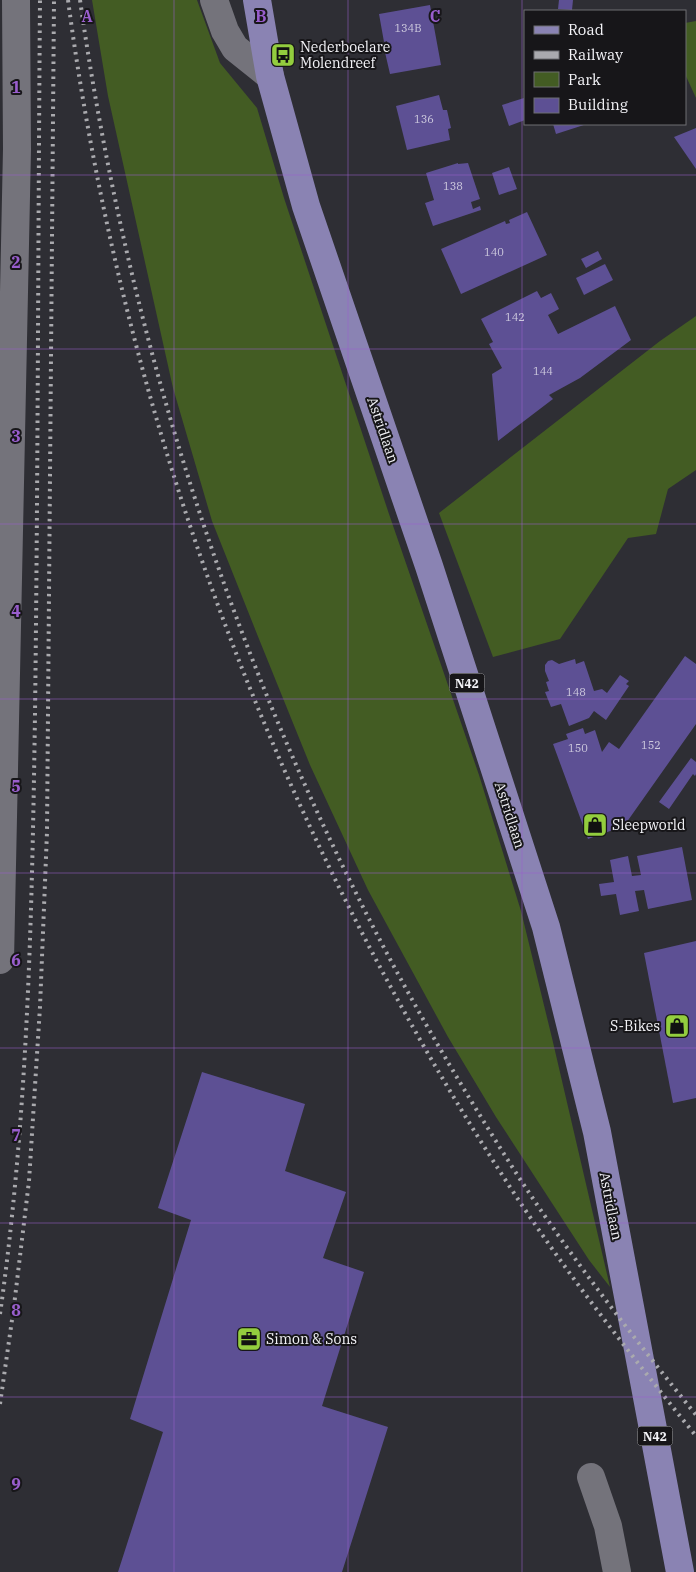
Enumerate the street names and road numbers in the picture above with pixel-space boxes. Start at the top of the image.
street label: Astridlaan [363,395,403,466]
road number: N42 [450,674,484,692]
street label: Astridlaan [491,779,529,851]
street label: Astridlaan [596,1170,626,1242]
road number: N42 [638,1426,672,1445]

